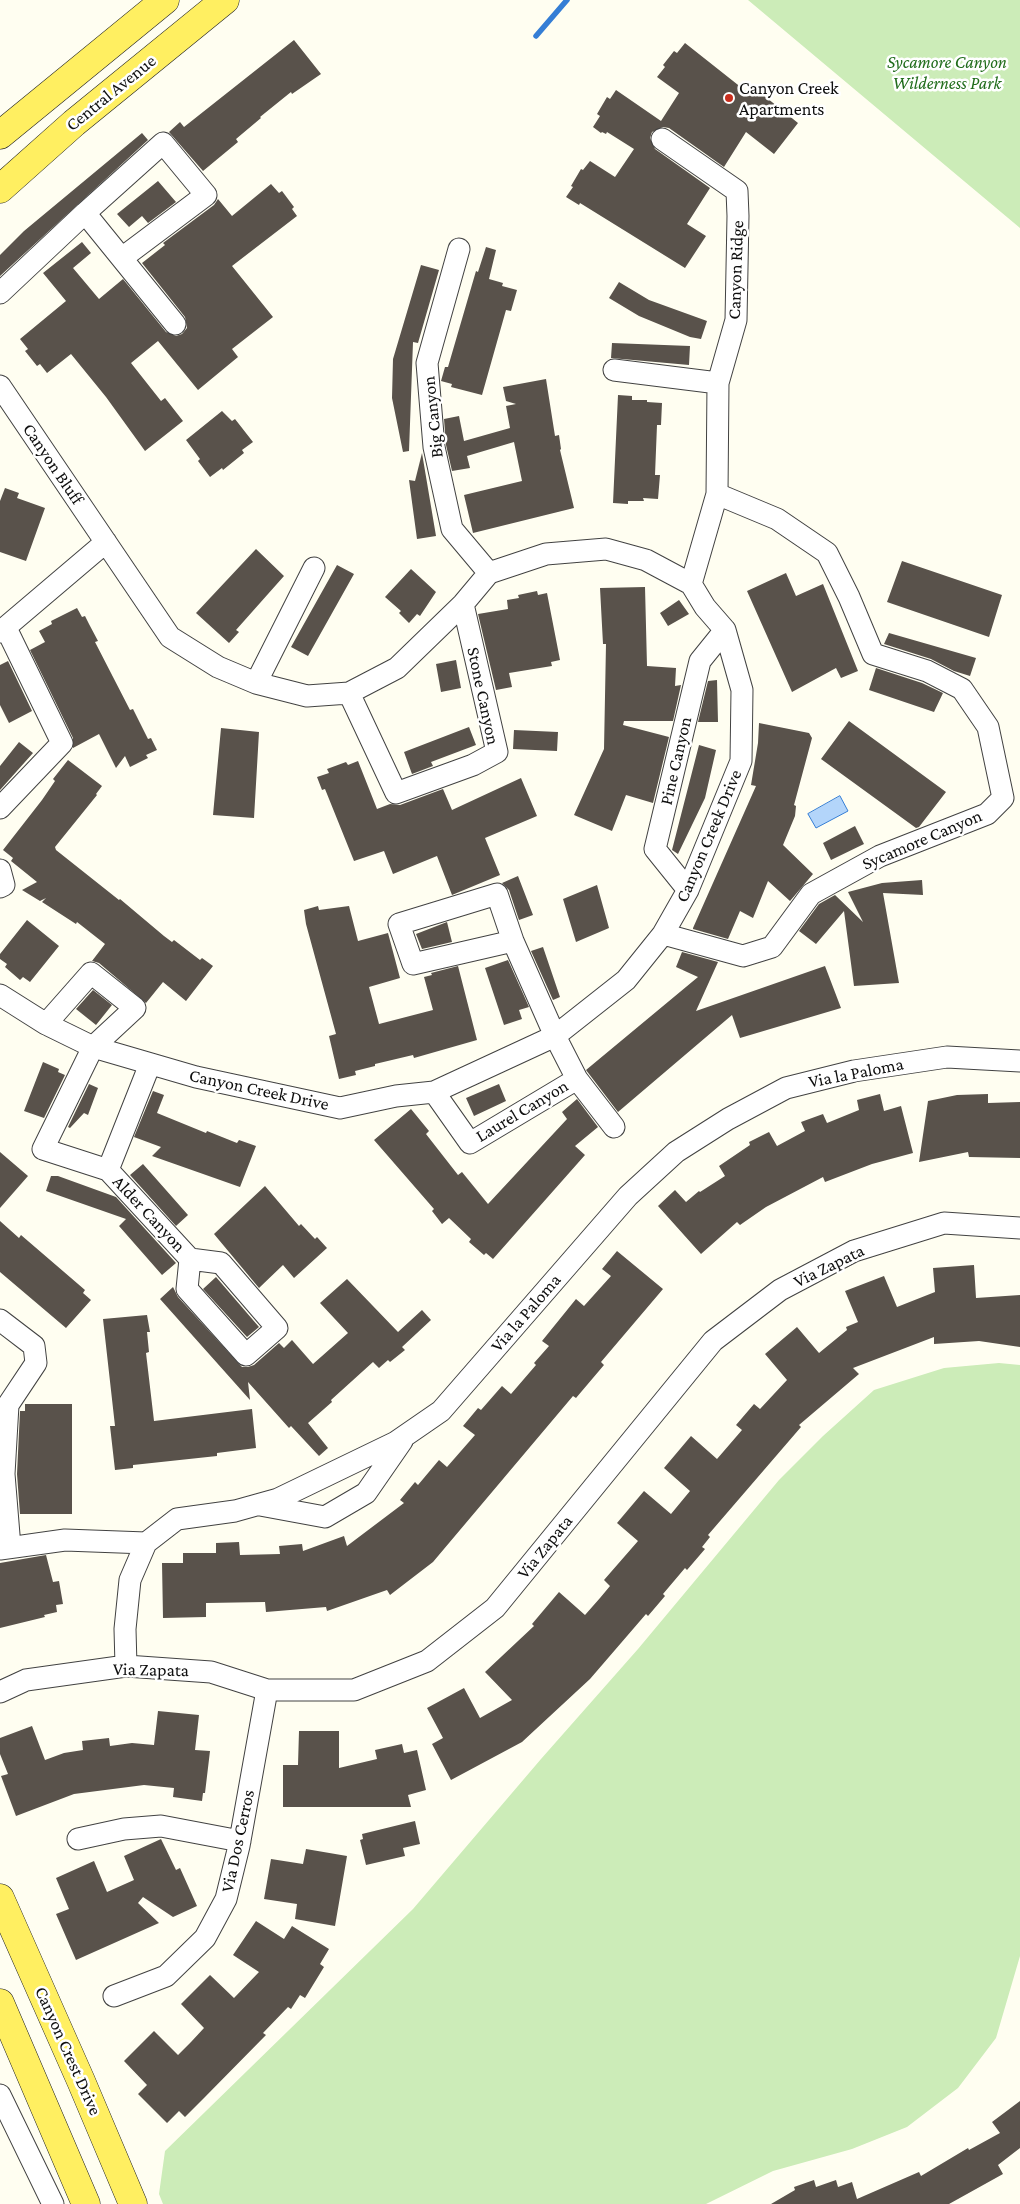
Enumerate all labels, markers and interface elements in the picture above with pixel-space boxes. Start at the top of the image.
street label: Central Avenue [62,50,160,136]
park label: Sycamore Canyon Wilderness Park [887,51,1007,94]
place label: Canyon Creek Apartments [739,77,839,120]
marker: Canyon Creek Apartments [723,92,735,104]
street label: Canyon Ridge [723,220,749,320]
street label: Big Canyon [418,375,448,459]
street label: Canyon Bluff [18,419,88,509]
street label: Stone Canyon [462,645,504,747]
street label: Pine Canyon [655,715,697,807]
street label: Canyon Creek Drive [671,766,747,906]
street label: Sycamore Canyon [859,805,985,875]
street label: Via la Paloma [807,1053,905,1093]
street label: Canyon Creek Drive [187,1065,331,1115]
street label: Laurel Canyon [472,1075,572,1147]
street label: Alder Canyon [108,1171,190,1257]
street label: Via Zapata [790,1240,868,1292]
street label: Via la Paloma [486,1270,566,1356]
street label: Via Zapata [513,1511,577,1583]
street label: Via Zapata [113,1659,189,1681]
street label: Via Dos Cerros [217,1788,259,1894]
street label: Canyon Crest Drive [30,1983,106,2119]

